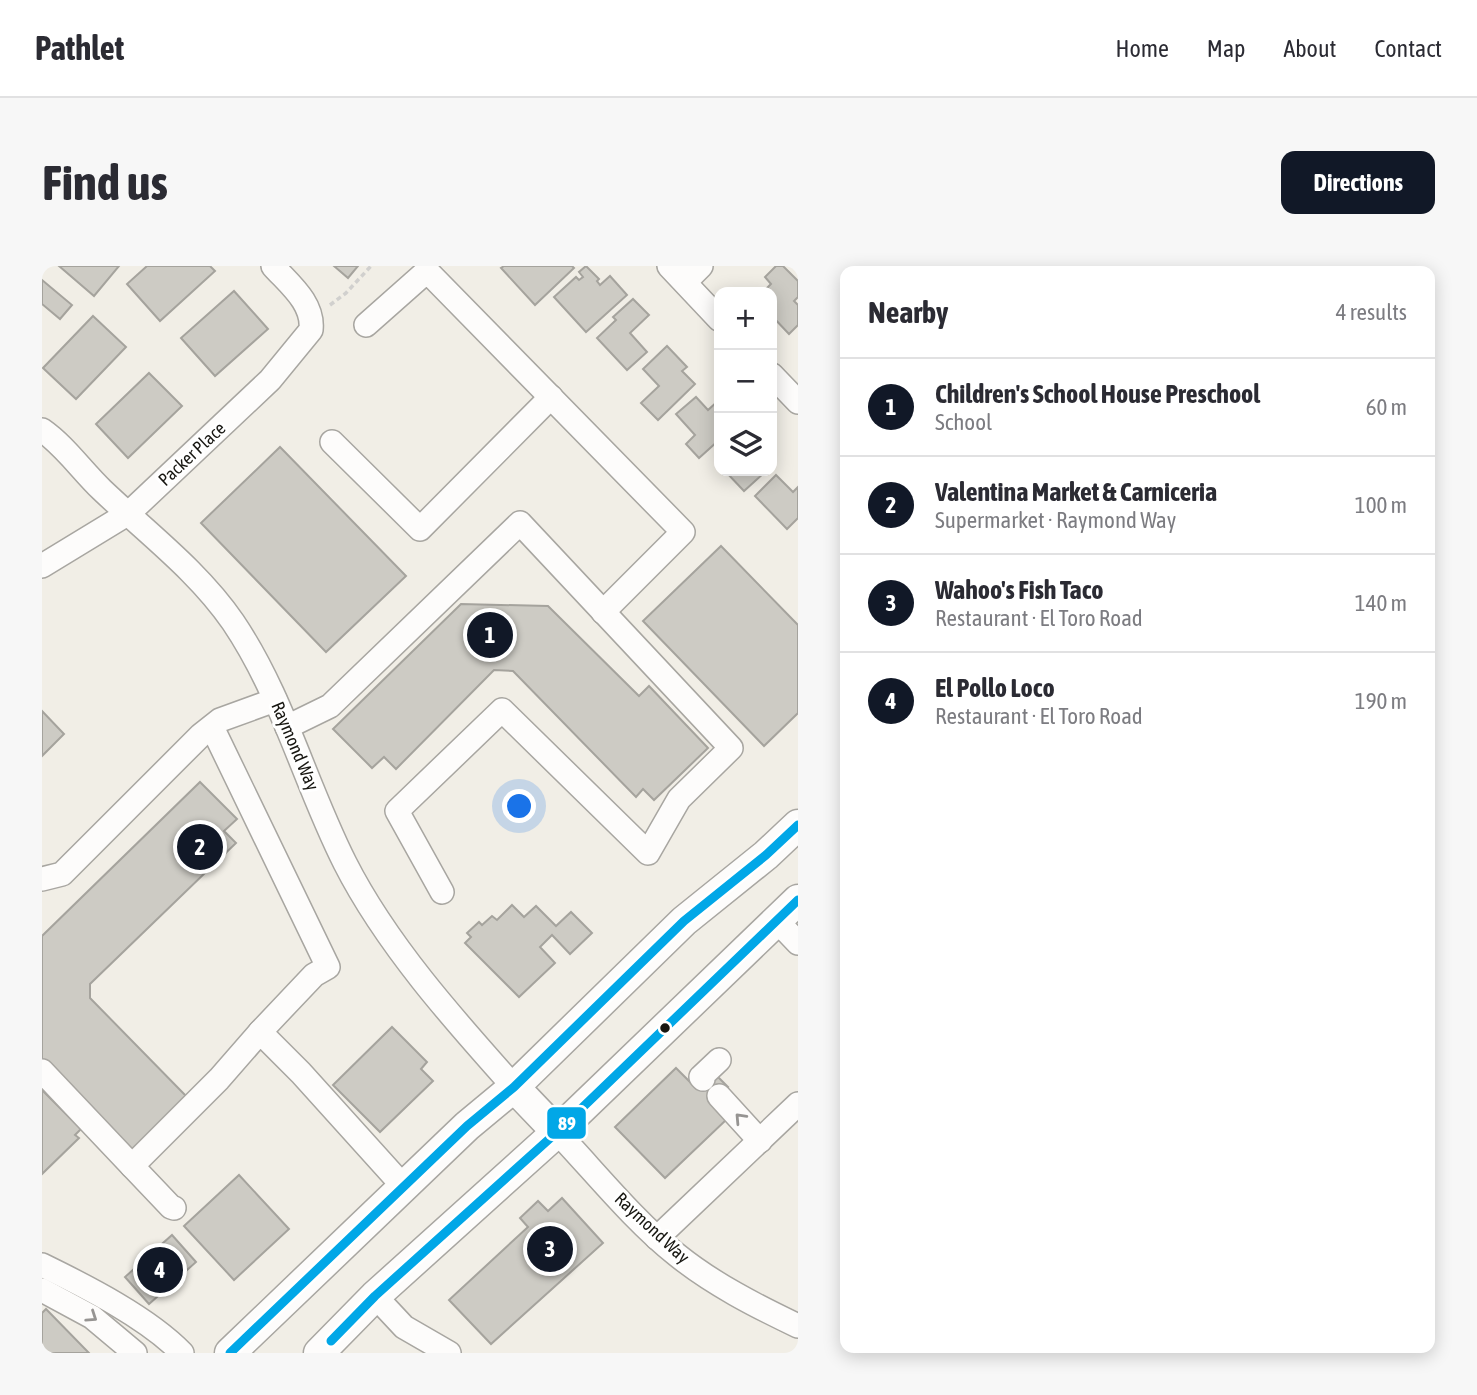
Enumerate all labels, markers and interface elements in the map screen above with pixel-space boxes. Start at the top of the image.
text: Pathlet [35,29,124,67]
text: Home [1115,35,1169,62]
text: Map [1207,35,1245,62]
text: About [1283,35,1336,62]
text: Contact [1374,35,1442,62]
button: Directions [1281,151,1435,214]
text: Find us [42,154,168,210]
map controls [714,287,777,476]
button: + [714,287,777,350]
text: Nearby [868,295,948,329]
text: 4 results [1336,299,1407,325]
button: − [714,350,777,413]
text: Children's School House Preschool [935,379,1260,409]
text: 1 [886,394,896,420]
text: 60 m [1366,394,1407,420]
text: School [935,409,992,435]
button: layers [714,413,777,476]
street label: Packer Place [154,417,229,490]
text: Valentina Market & Carniceria [935,477,1217,507]
text: 2 [886,492,896,518]
text: 100 m [1355,492,1407,518]
text: Supermarket · Raymond Way [935,507,1176,533]
text: Wahoo's Fish Taco [935,575,1104,605]
text: 3 [886,590,896,616]
text: 140 m [1355,590,1407,616]
text: Restaurant · El Toro Road [935,605,1143,631]
pin: 1 [467,609,513,661]
text: El Pollo Loco [935,673,1055,703]
text: 4 [886,688,896,714]
text: 190 m [1355,688,1407,714]
street label: Raymond Way [267,698,324,793]
text: Restaurant · El Toro Road [935,703,1143,729]
your location [502,789,536,823]
pin: 2 [177,821,223,873]
unlabelled marker [658,1021,672,1035]
line badge: 89 [546,1106,587,1140]
text: 89 [558,1112,576,1134]
one-way arrow [735,1113,748,1126]
street label: Raymond Way [611,1188,694,1267]
pin: 3 [527,1223,573,1275]
pin: 4 [137,1244,183,1296]
one-way arrow [84,1309,97,1322]

